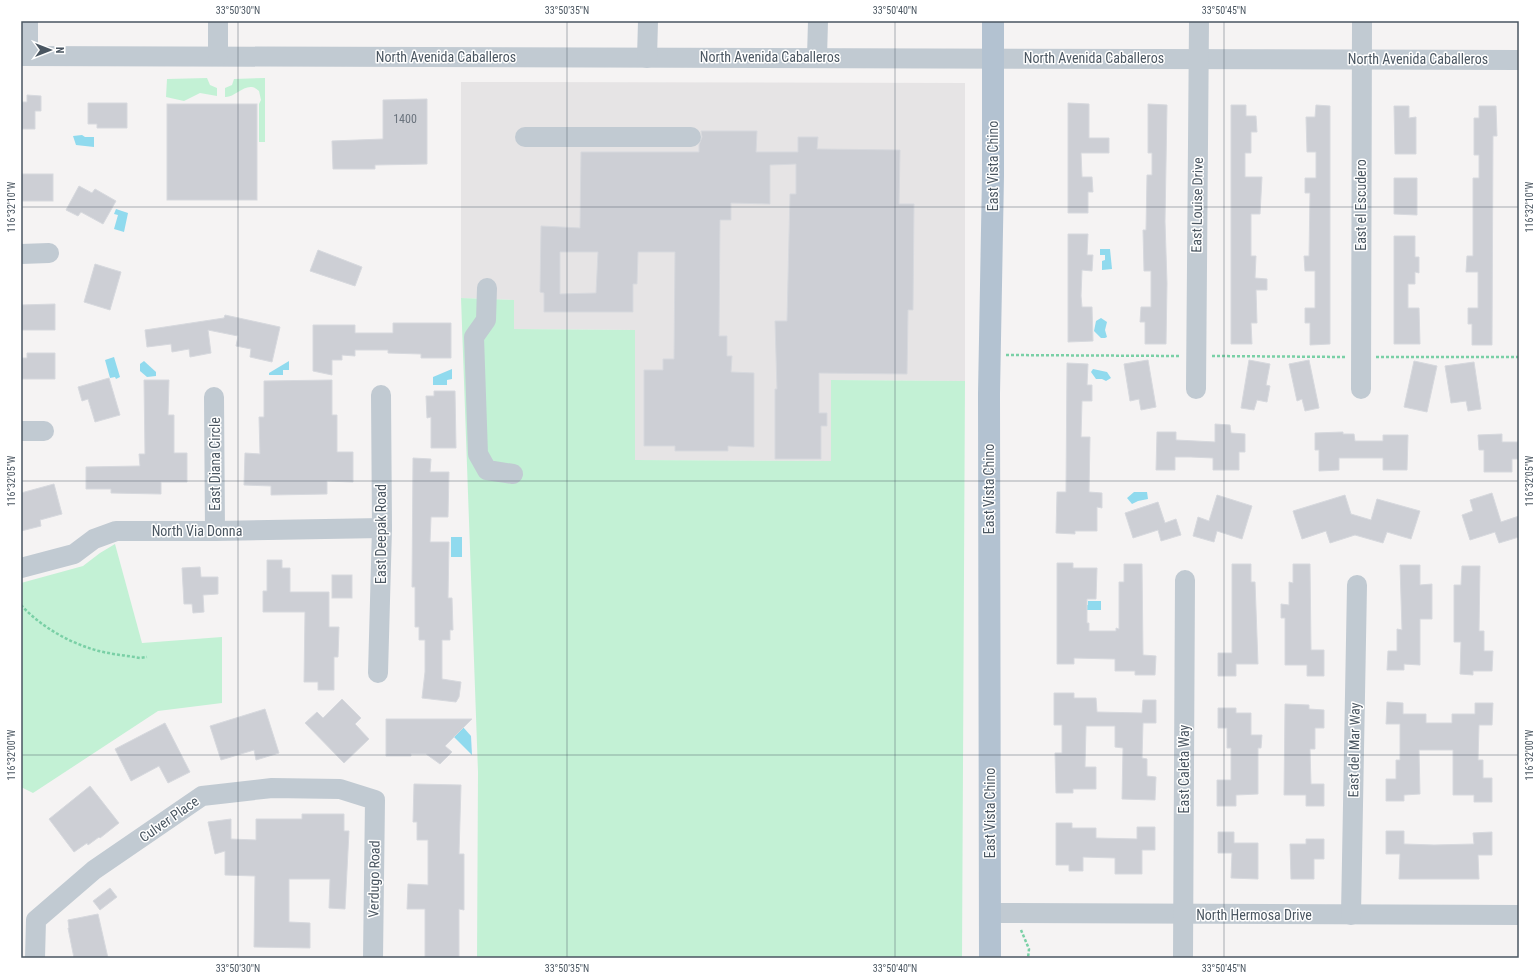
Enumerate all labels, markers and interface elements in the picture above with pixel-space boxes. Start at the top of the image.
text: 33°50'30"N [216,5,260,16]
text: 33°50'35"N [545,5,589,16]
text: 33°50'40"N [873,5,917,16]
text: 33°50'45"N [1202,5,1246,16]
north arrow [30,30,70,70]
text: N [53,47,66,54]
street label: North Avenida Caballeros [376,49,516,65]
street label: North Avenida Caballeros [700,49,840,65]
street label: North Avenida Caballeros [1024,50,1164,66]
street label: North Avenida Caballeros [1348,51,1488,67]
house number: 1400 [393,112,417,126]
street label: East Vista Chino [985,121,1001,211]
street label: East Louise Drive [1188,157,1206,253]
street label: East el Escudero [1353,159,1369,251]
text: 116°32'10"W [6,181,17,232]
text: 116°32'10"W [1524,181,1535,232]
street label: East Diana Circle [207,417,223,511]
street label: East Vista Chino [981,444,997,534]
text: 116°32'05"W [6,455,17,506]
text: 116°32'05"W [1524,455,1535,506]
street label: East Deepak Road [373,484,389,584]
street label: North Via Donna [152,523,242,539]
street label: East del Mar Way [1345,702,1363,798]
street label: East Caleta Way [1176,724,1192,813]
text: 116°32'00"W [6,729,17,780]
text: 116°32'00"W [1524,729,1535,780]
street label: East Vista Chino [982,768,998,858]
street label: Culver Place [136,793,202,845]
street label: Verdugo Road [365,840,383,918]
street label: North Hermosa Drive [1196,907,1312,923]
text: 33°50'30"N [216,963,260,974]
text: 33°50'35"N [545,963,589,974]
text: 33°50'40"N [873,963,917,974]
text: 33°50'45"N [1202,963,1246,974]

